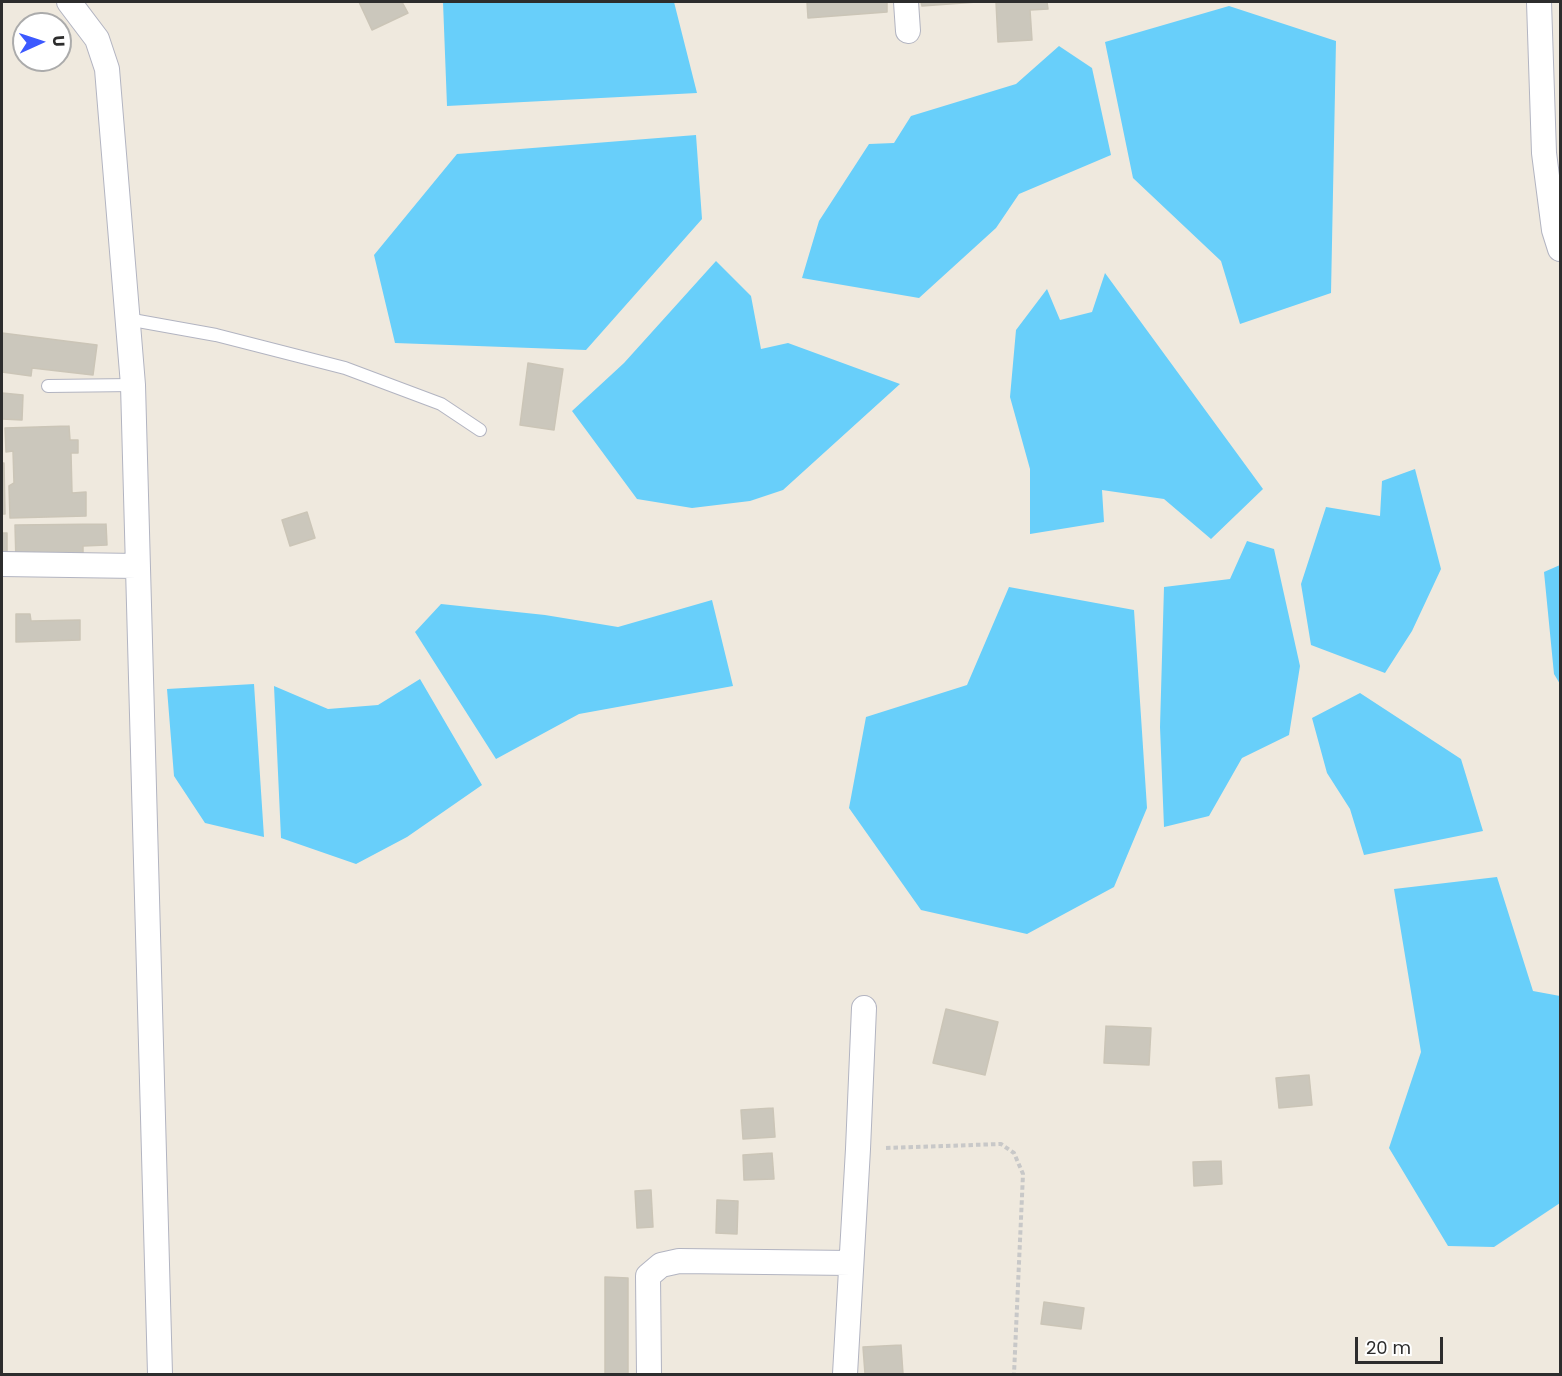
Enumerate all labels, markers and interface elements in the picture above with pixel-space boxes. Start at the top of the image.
north arrow [12,12,72,72]
text: U [47,35,70,47]
scale bar [1358,1325,1446,1363]
text: 20 m [1366,1335,1411,1360]

